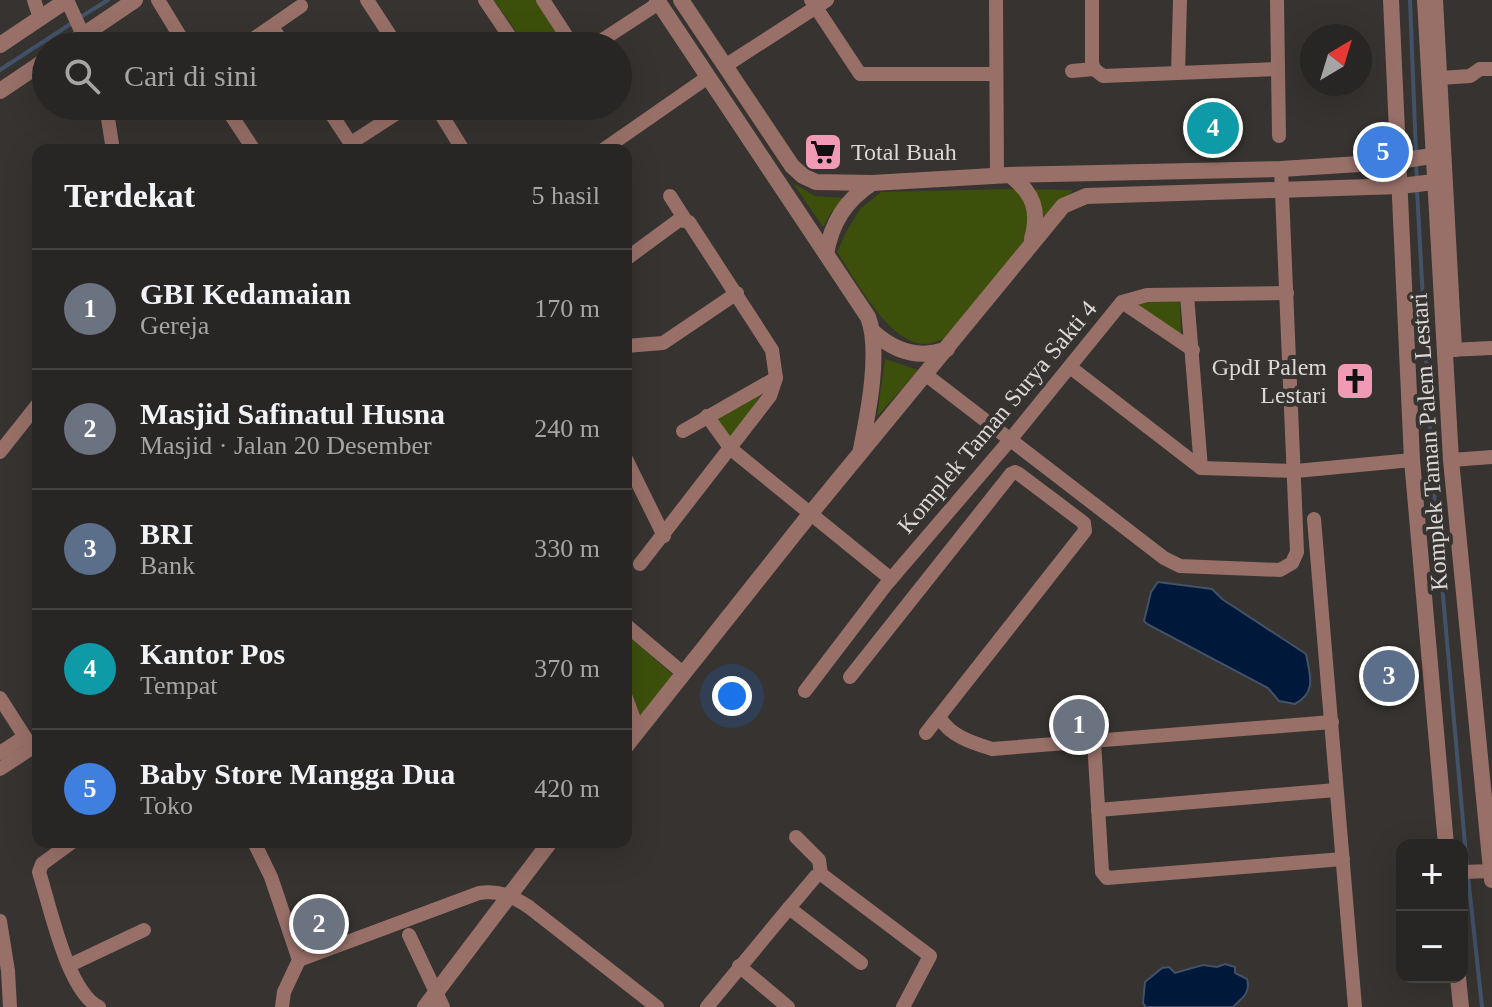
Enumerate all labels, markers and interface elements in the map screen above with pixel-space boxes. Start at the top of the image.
north arrow [1300,24,1372,96]
search box [32,32,632,120]
icon: search [60,54,104,98]
text: Cari di sini [124,59,257,92]
pin: 4 [1187,98,1239,158]
pin: 5 [1357,122,1409,182]
supermarket icon: Total Buah [802,131,844,173]
place label: Total Buah [851,139,957,165]
text: Terdekat [64,177,195,214]
text: 5 hasil [531,181,600,210]
text: GBI Kedamaian [140,277,351,310]
street label: Komplek Taman Palem Lestari [1406,292,1452,592]
text: 1 [84,294,97,323]
text: 170 m [534,294,600,323]
street label: Komplek Taman Surya Sakti 4 [892,296,1102,538]
text: Gereja [140,311,209,340]
place label: GpdI Palem Lestari [1212,354,1327,408]
church icon: GpdI Palem Lestari [1334,360,1376,402]
text: Masjid Safinatul Husna [140,397,445,430]
text: 2 [84,414,97,443]
text: 240 m [534,414,600,443]
text: Masjid · Jalan 20 Desember [140,431,432,460]
text: BRI [140,517,193,550]
text: 3 [84,534,97,563]
text: 330 m [534,534,600,563]
text: Bank [140,551,195,580]
text: Kantor Pos [140,637,285,670]
pin: 3 [1363,646,1415,706]
text: 4 [84,654,97,683]
text: 370 m [534,654,600,683]
text: Tempat [140,671,218,700]
your location [712,676,752,716]
pin: 1 [1053,695,1105,755]
text: Baby Store Mangga Dua [140,757,455,790]
text: 5 [84,774,97,803]
text: 420 m [534,774,600,803]
text: Toko [140,791,193,820]
map controls [1396,839,1468,983]
button: + [1396,839,1468,911]
pin: 2 [293,894,345,954]
button: − [1396,911,1468,983]

